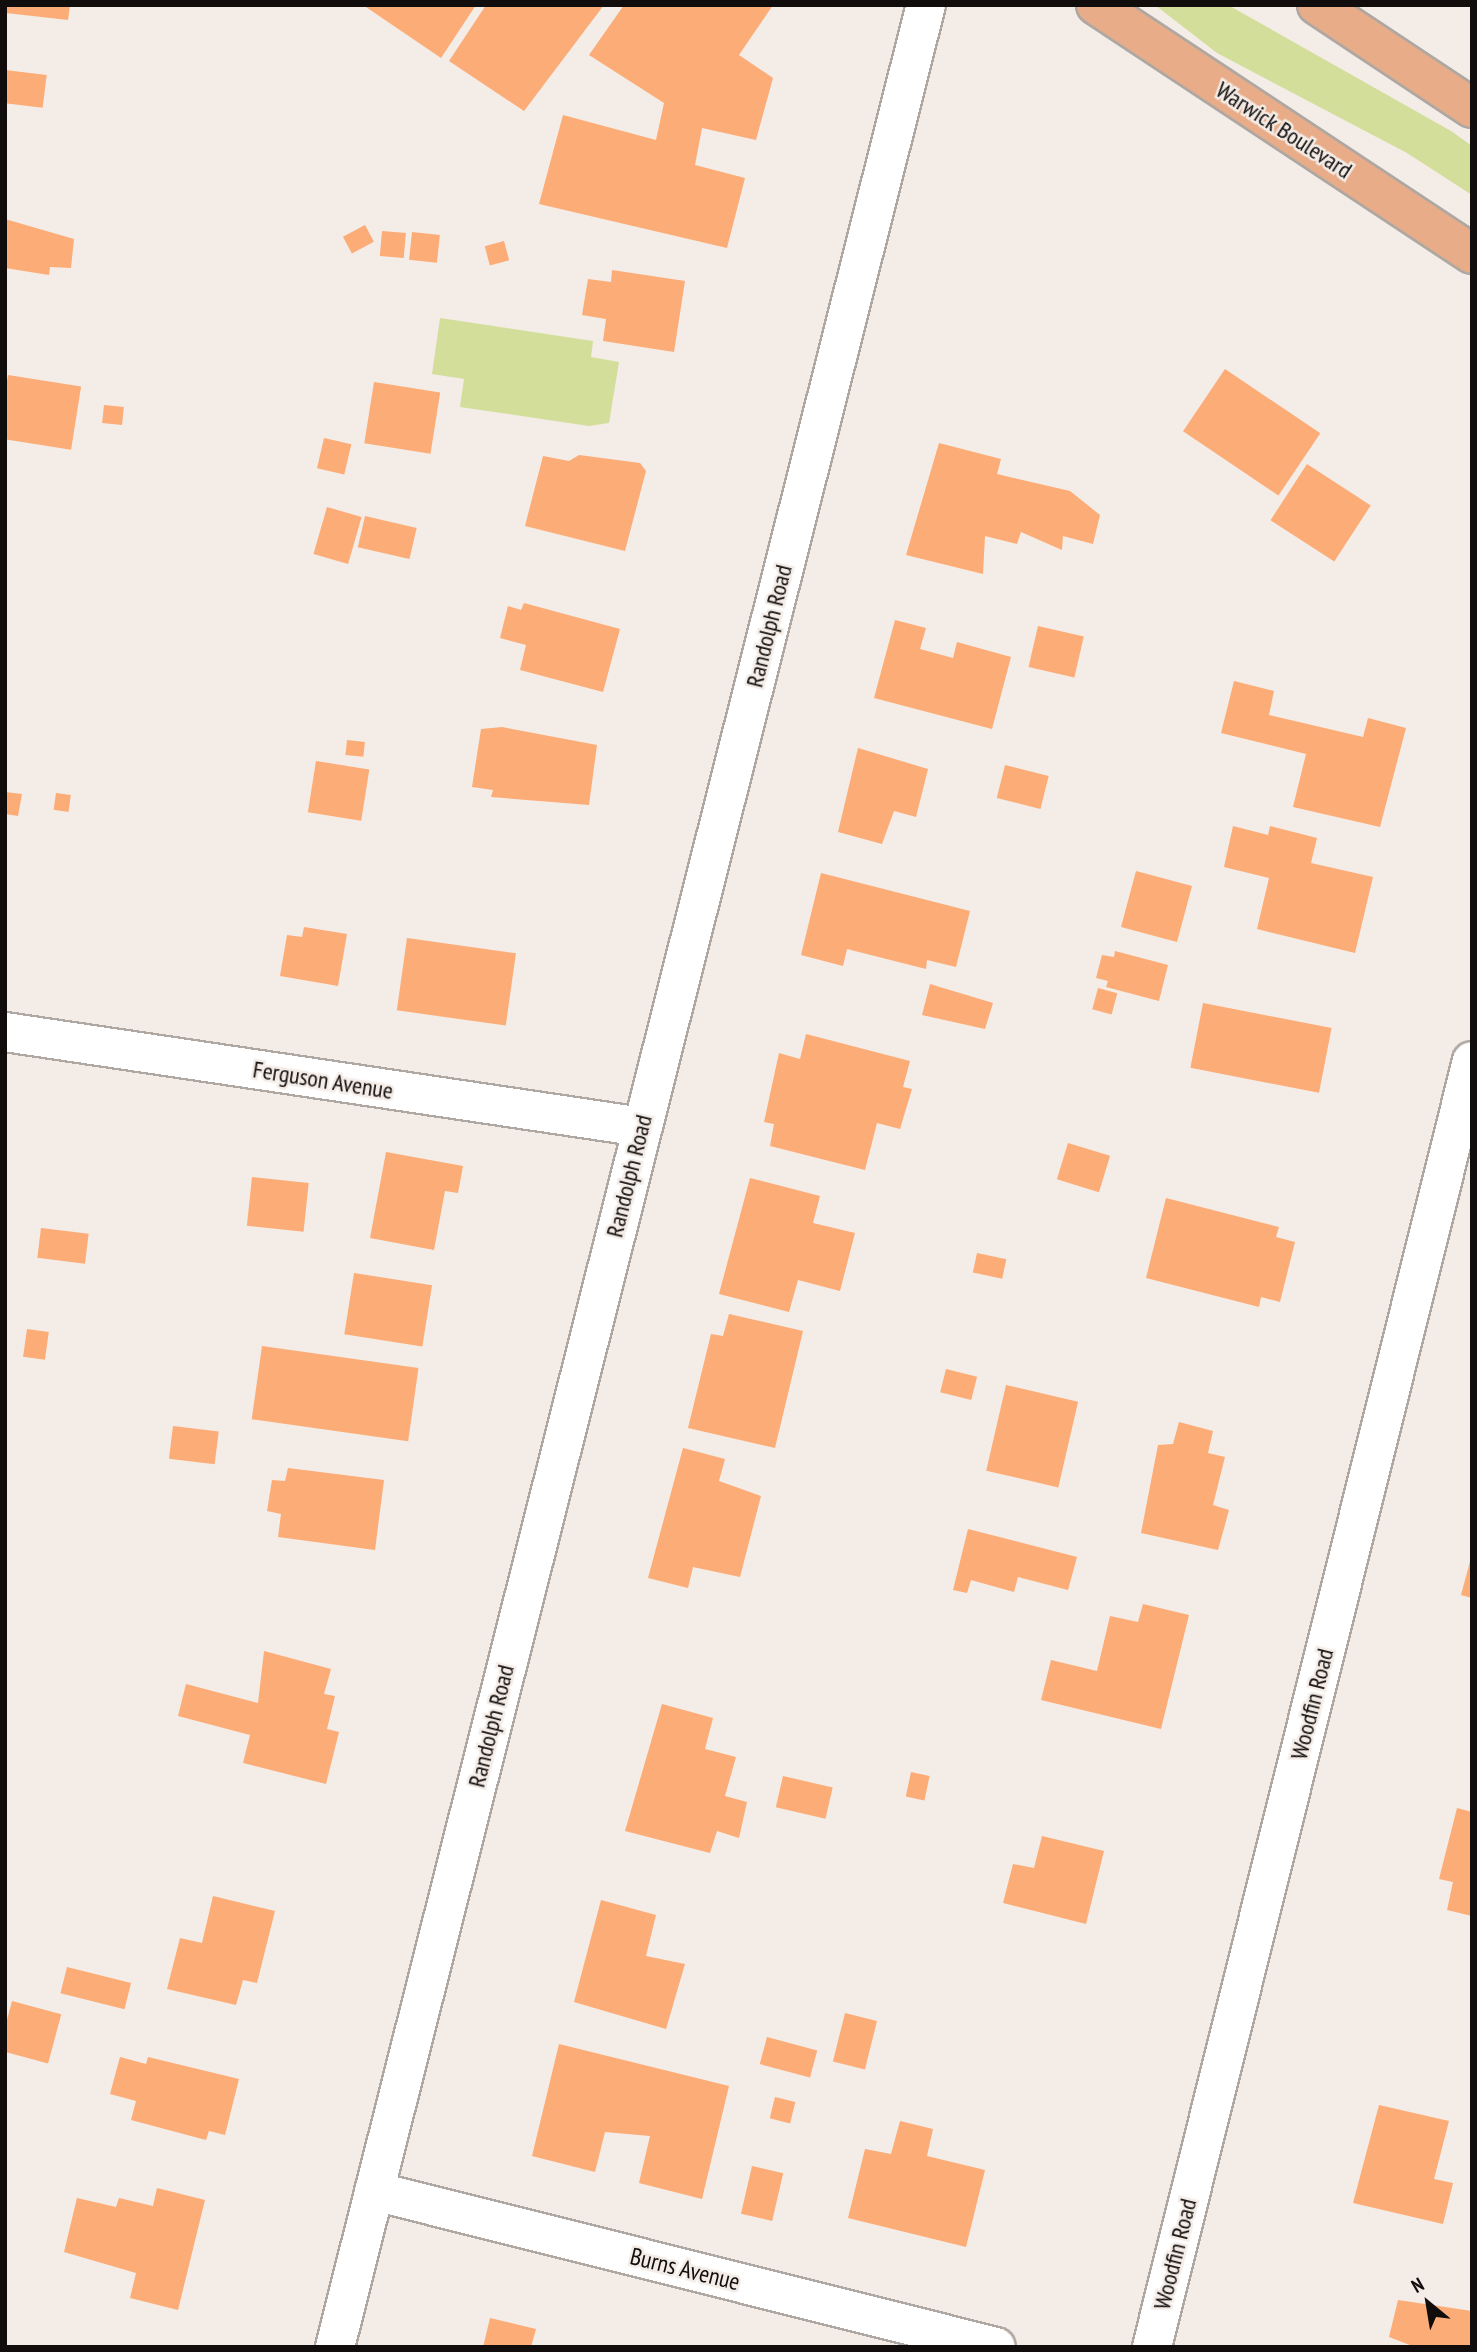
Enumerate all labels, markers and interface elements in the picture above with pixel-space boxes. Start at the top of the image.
street label: Warwick Boulevard [1210,75,1358,185]
street label: Randolph Road [740,562,798,690]
street label: Ferguson Avenue [251,1055,395,1105]
street label: Randolph Road [600,1112,658,1240]
street label: Woodfin Road [1284,1645,1340,1763]
street label: Randolph Road [462,1662,520,1790]
street label: Woodfin Road [1147,2195,1203,2313]
street label: Burns Avenue [627,2241,743,2297]
north arrow [1393,2268,1463,2338]
text: N [1407,2272,1428,2298]

